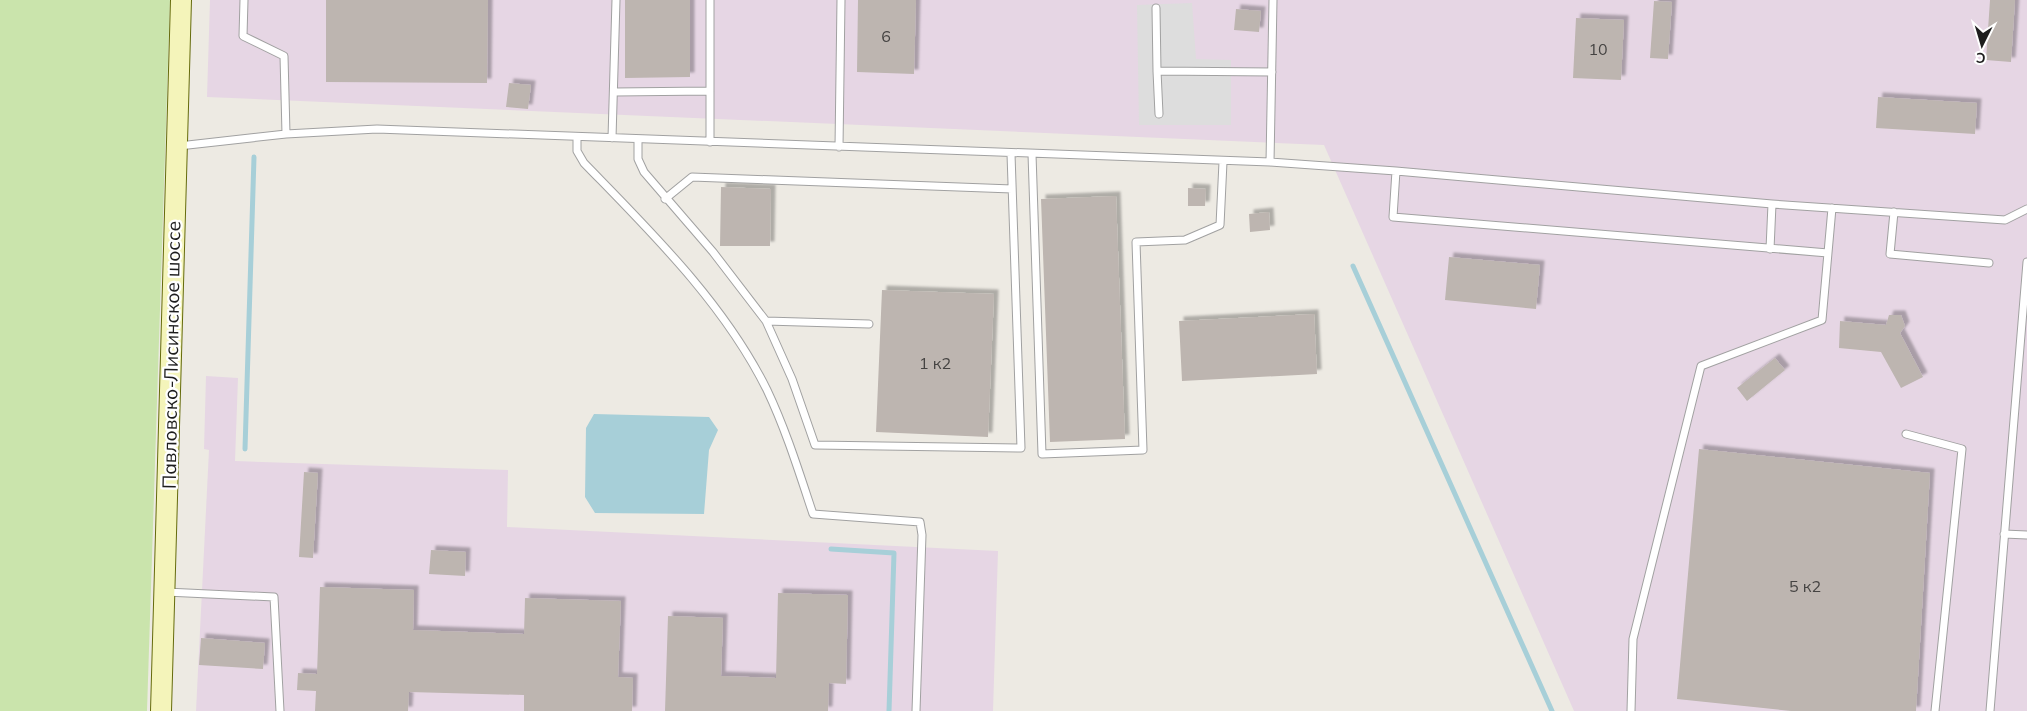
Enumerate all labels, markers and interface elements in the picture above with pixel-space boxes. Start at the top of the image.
north arrow [1957,20,2007,70]
house number: 6 [881,26,891,46]
house number: 10 [1588,39,1608,59]
text: С [1975,49,1986,67]
street label: Павловско-Лисинское шоссе [157,221,185,489]
house number: 1 к2 [919,353,951,373]
house number: 5 к2 [1789,576,1821,596]

